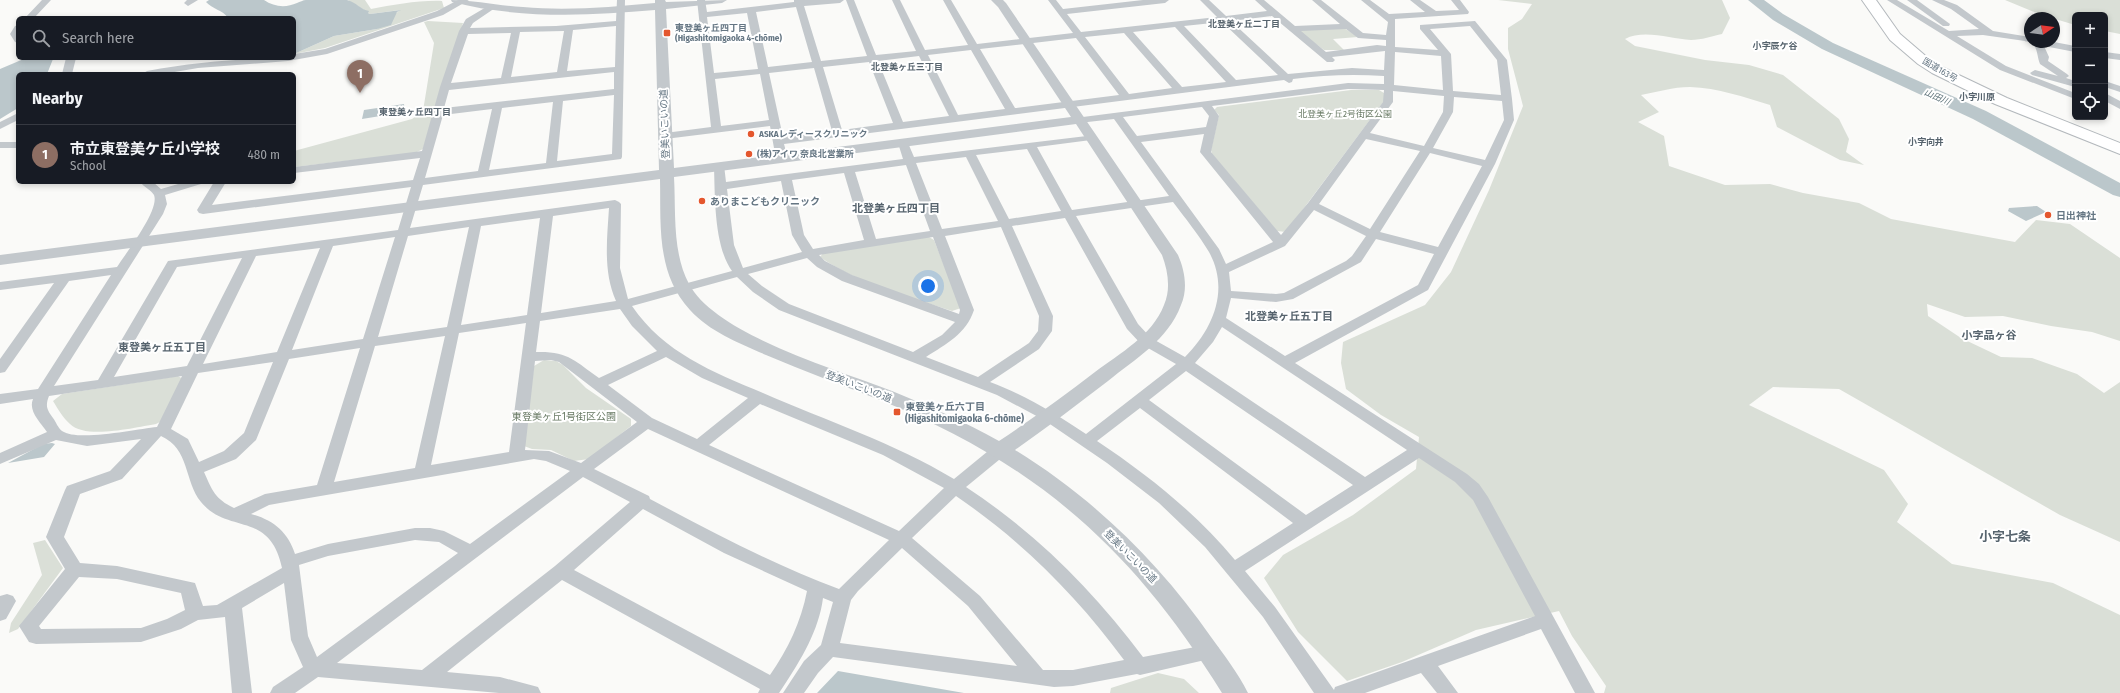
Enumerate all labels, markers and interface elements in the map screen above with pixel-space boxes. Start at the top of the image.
north arrow [2024,12,2060,48]
map controls [2072,12,2108,120]
button: + [2072,12,2108,48]
search box [16,16,296,60]
district label: 北登美ヶ丘二丁目 [1208,19,1280,29]
place label: 東登美ヶ丘四丁目 (Higashitomigaoka 4-chōme) [675,23,782,43]
icon: search [30,27,52,49]
marker: 東登美ヶ丘四丁目 (Higashitomigaoka 4-chōme) [662,28,672,38]
text: Search here [62,29,134,47]
district label: 小字辰ケ谷 [1752,41,1798,51]
button: − [2072,48,2108,84]
street label: 国道163号 [1921,56,1959,84]
pin: 1 [347,60,373,93]
district label: 北登美ヶ丘三丁目 [871,62,943,72]
button: locate [2072,84,2108,120]
water label: 山田川 [1923,87,1952,107]
text: Nearby [32,88,83,109]
street label: 登美いこいの道 [658,89,672,159]
district label: 小字川原 [1959,92,1995,102]
district label: 東登美ヶ丘四丁目 [379,107,451,117]
park label: 北登美ヶ丘2号街区公園 [1298,109,1392,119]
place label: ASKAレディースクリニック [758,128,868,139]
marker: ASKAレディースクリニック [746,129,756,139]
district label: 小字向井 [1908,136,1944,147]
text: 市立東登美ケ丘小学校 [70,140,220,158]
text: 1 [42,147,48,162]
text: 480 m [247,147,280,162]
marker: (株)アイワ 奈良北営業所 [744,149,754,159]
place label: (株)アイワ 奈良北営業所 [757,149,854,159]
text: School [70,158,106,173]
marker: ありまこどもクリニック [697,196,707,206]
place label: ありまこどもクリニック [710,196,820,208]
district label: 北登美ヶ丘四丁目 [852,202,940,215]
marker: 日出神社 [2043,210,2053,220]
place label: 日出神社 [2056,210,2097,222]
your location [918,276,938,296]
district label: 北登美ヶ丘五丁目 [1245,310,1333,323]
district label: 小字品ヶ谷 [1962,329,2017,342]
district label: 東登美ヶ丘五丁目 [118,341,206,354]
street label: 登美いこいの道 [824,369,893,405]
place label: 東登美ヶ丘六丁目 (Higashitomigaoka 6-chōme) [905,401,1024,425]
marker: 東登美ヶ丘六丁目 (Higashitomigaoka 6-chōme) [892,407,902,417]
park label: 東登美ヶ丘1号街区公園 [512,411,616,423]
street label: 登美いこいの道 [1101,528,1159,586]
district label: 小字七条 [1979,529,2031,544]

